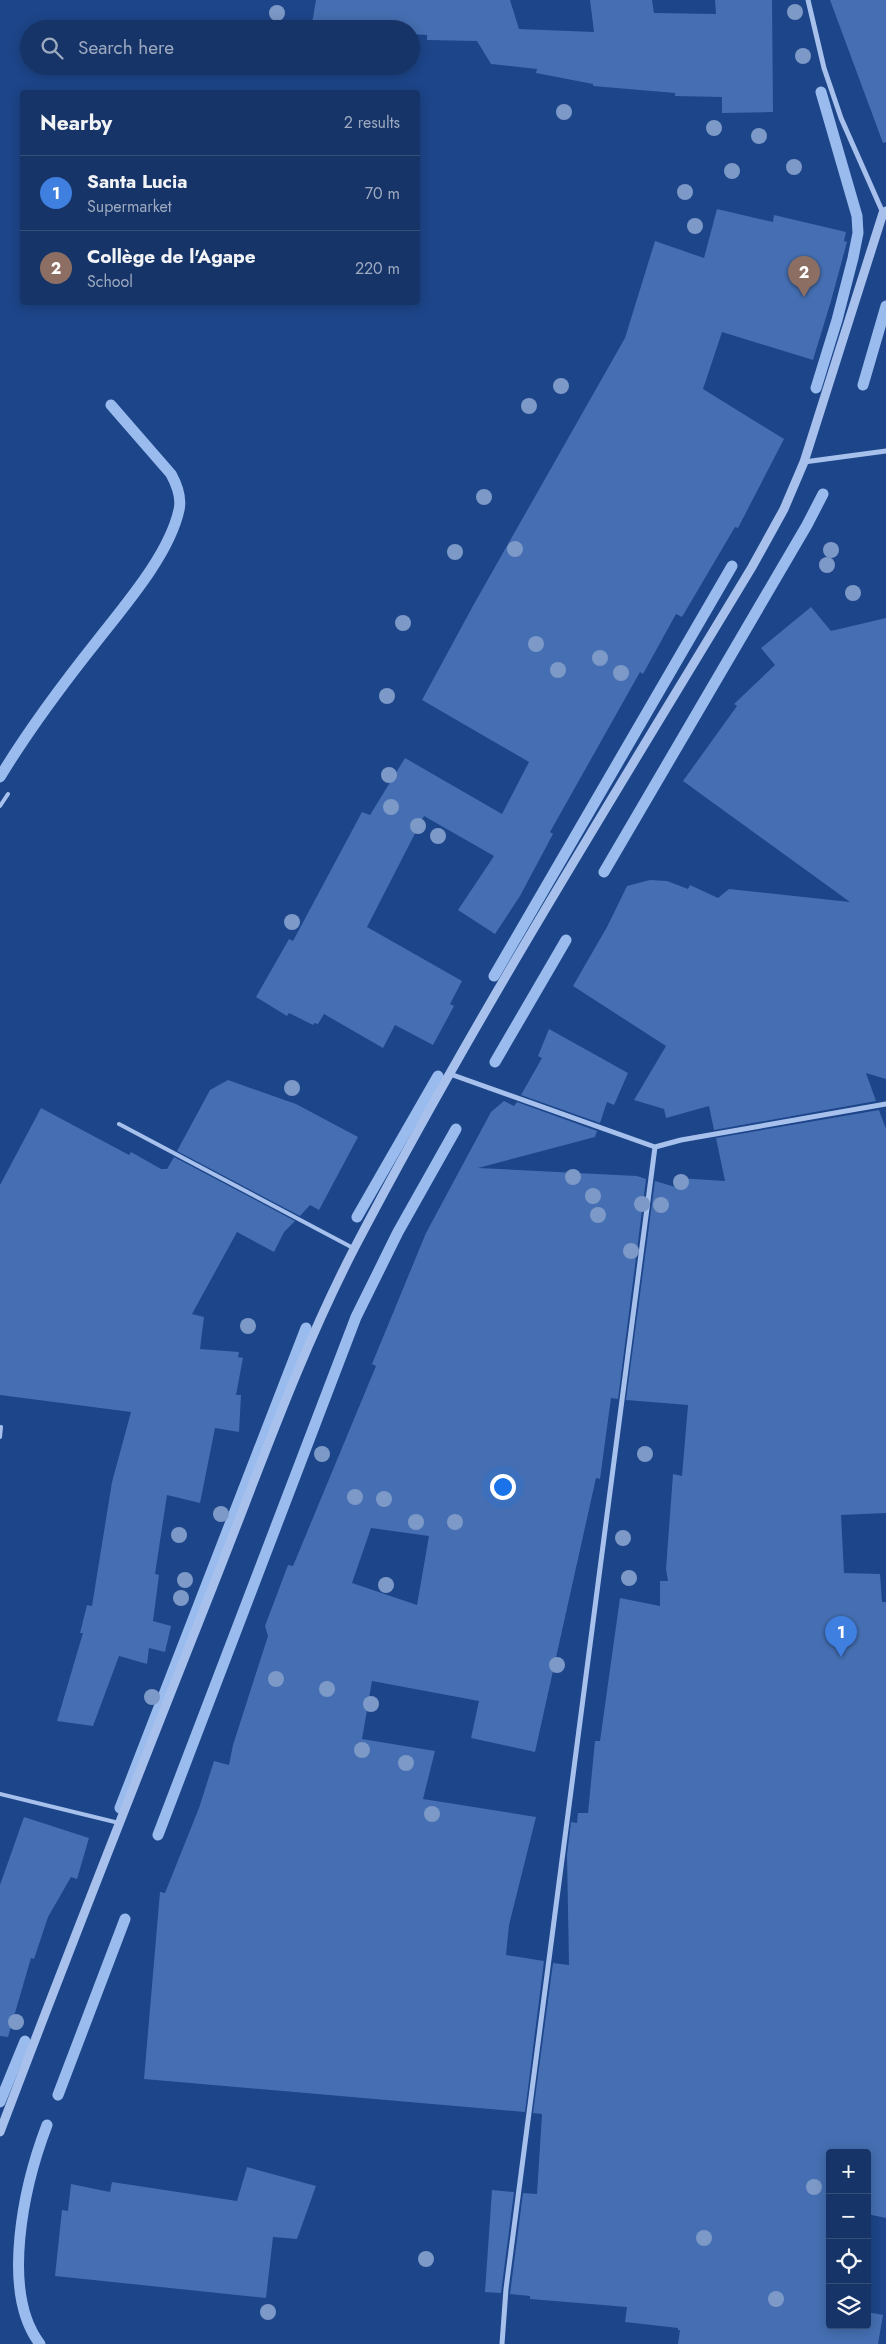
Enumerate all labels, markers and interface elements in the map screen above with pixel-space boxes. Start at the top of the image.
search box [20,20,420,75]
icon: search [38,34,66,62]
text: Search here [78,34,174,61]
text: Nearby [40,108,112,138]
text: 2 results [344,111,400,134]
text: Santa Lucia [87,168,187,195]
text: 1 [52,182,60,205]
text: 70 m [365,182,400,205]
text: Supermarket [87,195,172,218]
text: Collège de l'Agape [87,243,256,270]
pin: 2 [788,256,820,297]
text: 2 [51,257,61,280]
text: 220 m [355,257,400,280]
text: School [87,270,133,293]
your location [490,1474,516,1500]
pin: 1 [825,1616,857,1657]
map controls [826,2149,871,2329]
button: + [826,2149,871,2194]
button: − [826,2194,871,2239]
button: locate [826,2239,871,2284]
button: layers [826,2284,871,2329]

